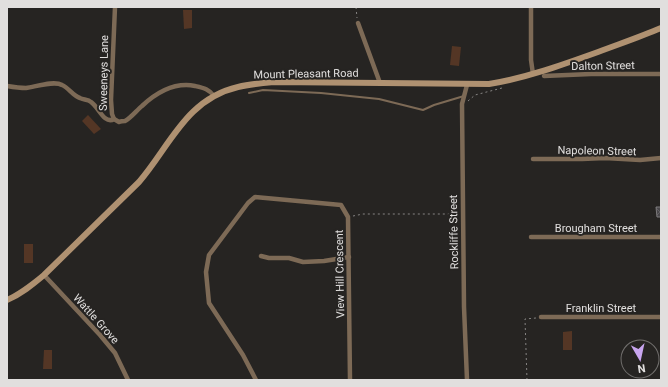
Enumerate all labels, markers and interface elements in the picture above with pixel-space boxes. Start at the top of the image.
street label: Sweeneys Lane [97,35,111,111]
street label: Dalton Street [571,59,635,73]
street label: Mount Pleasant Road [253,67,359,81]
street label: Napoleon Street [557,144,637,158]
street label: Rockliffe Street [447,194,461,270]
street label: Brougham Street [555,222,638,235]
street label: View Hill Crescent [333,229,347,318]
street label: Wattle Grove [70,291,122,347]
street label: Franklin Street [566,302,637,315]
north arrow [620,339,660,379]
text: N [636,361,646,375]

